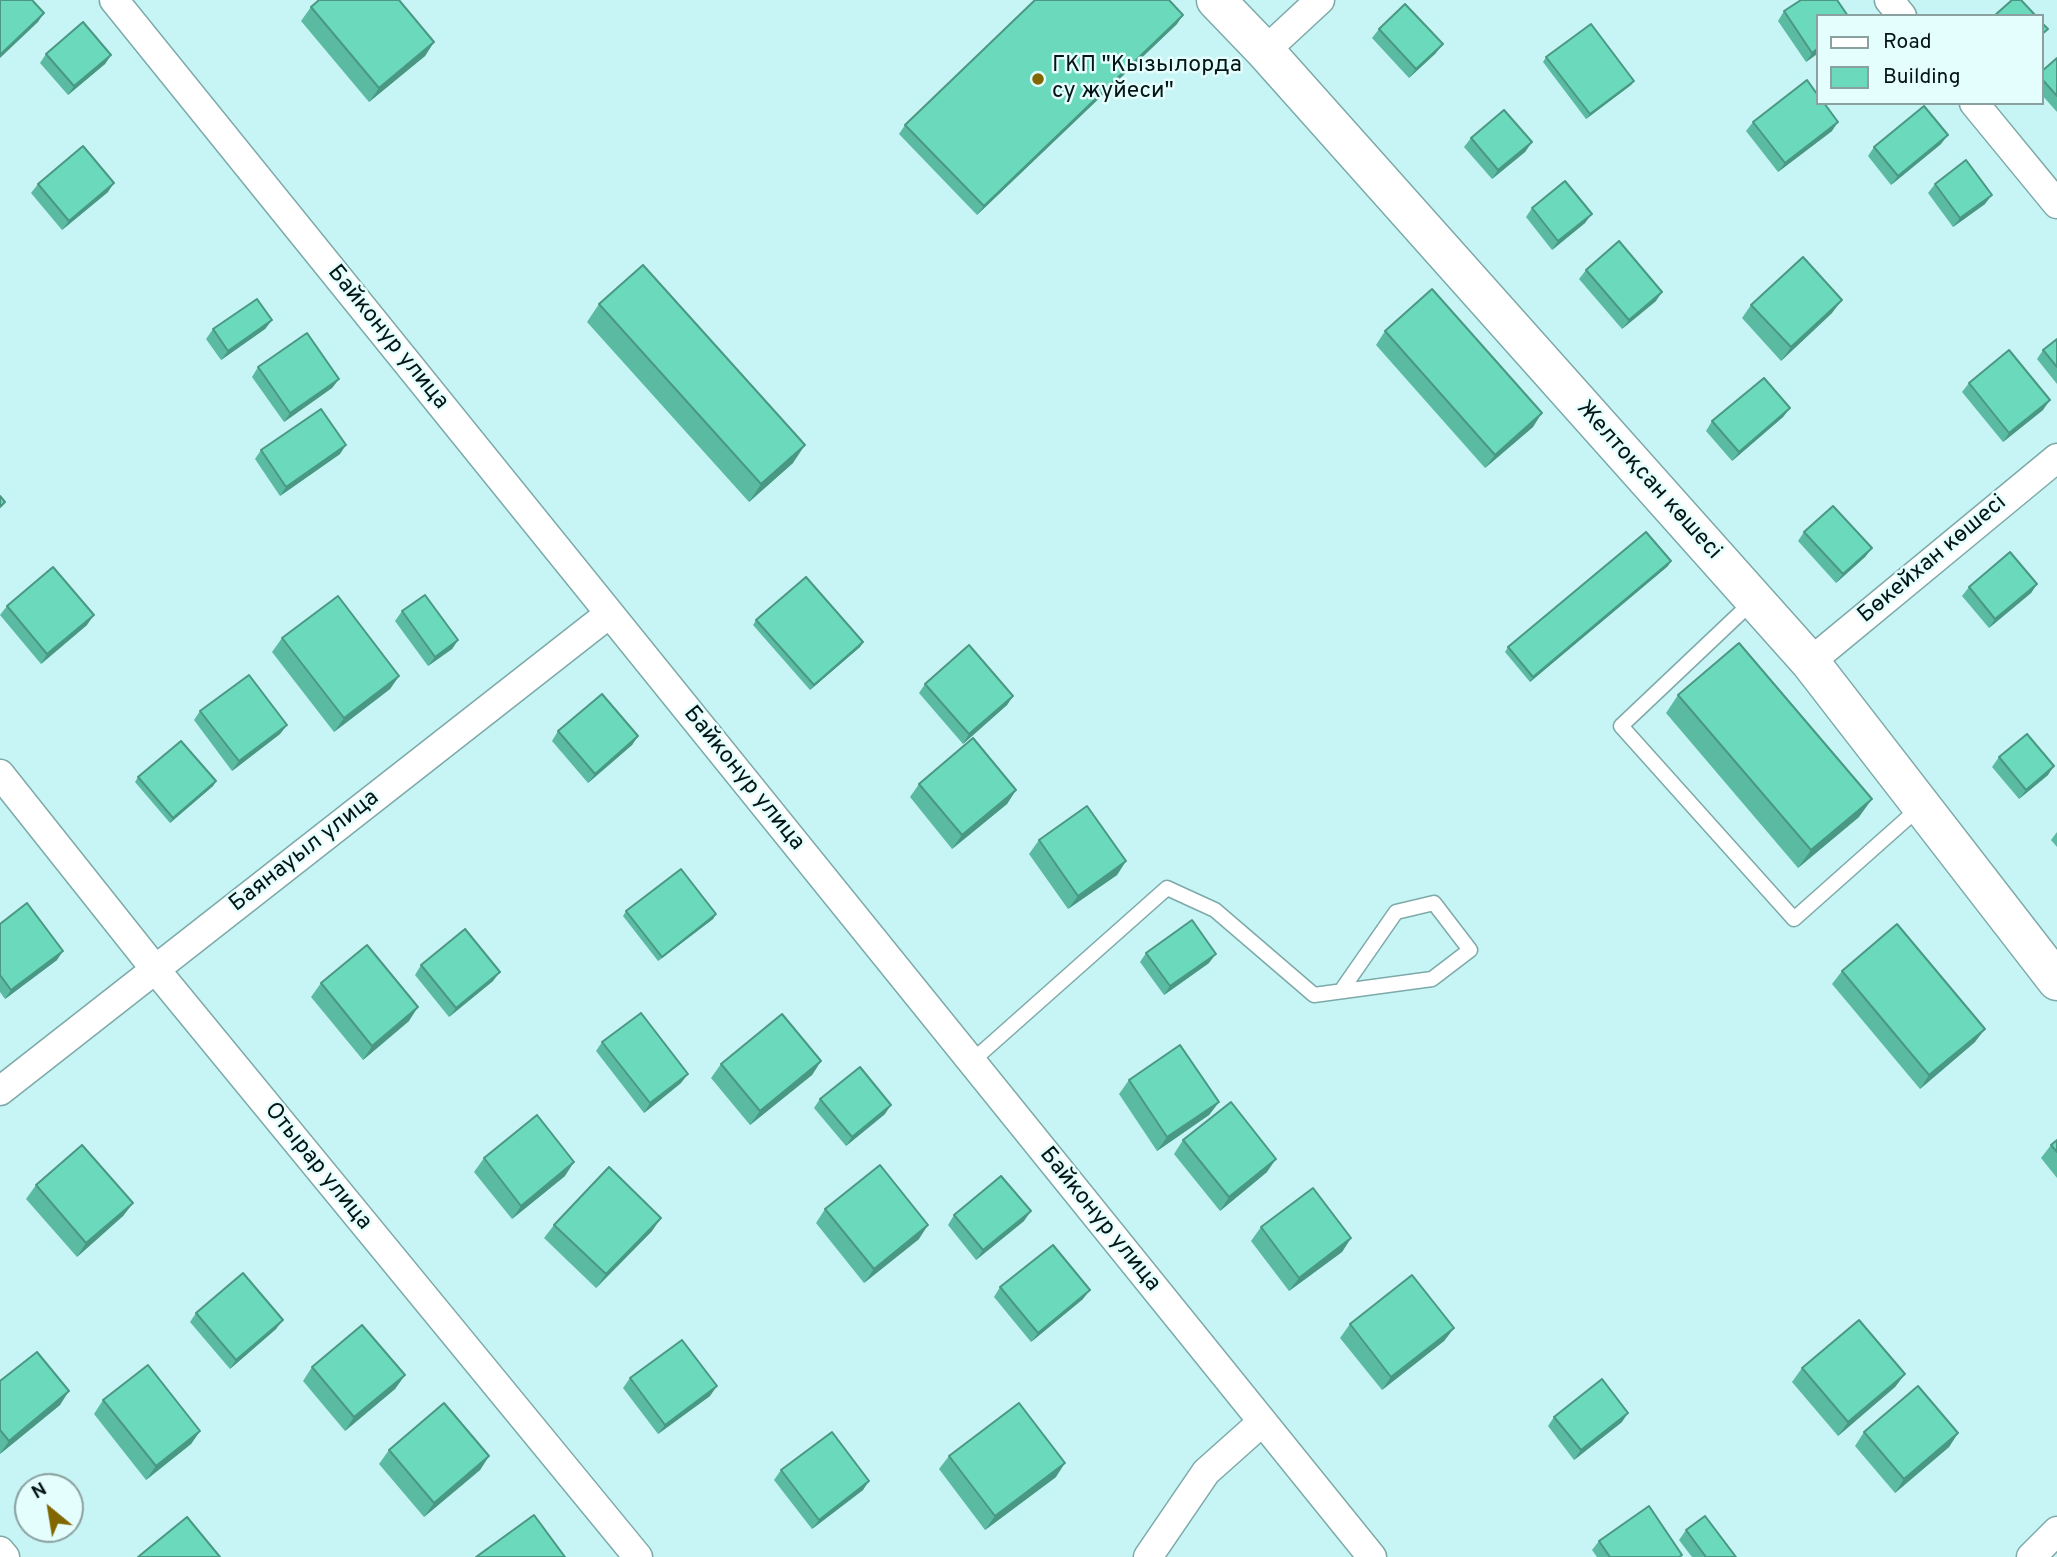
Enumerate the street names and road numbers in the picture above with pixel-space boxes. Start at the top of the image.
street label: Байконур улица [320,260,454,416]
street label: Желтоқсан көшесі [1570,396,1726,566]
street label: Бөкейхан көшесі [1853,490,2013,630]
street label: Байконур улица [676,701,810,857]
street label: Баянауыл улица [225,785,385,919]
street label: Отырар улица [257,1098,377,1236]
street label: Байконур улица [1032,1142,1166,1298]

